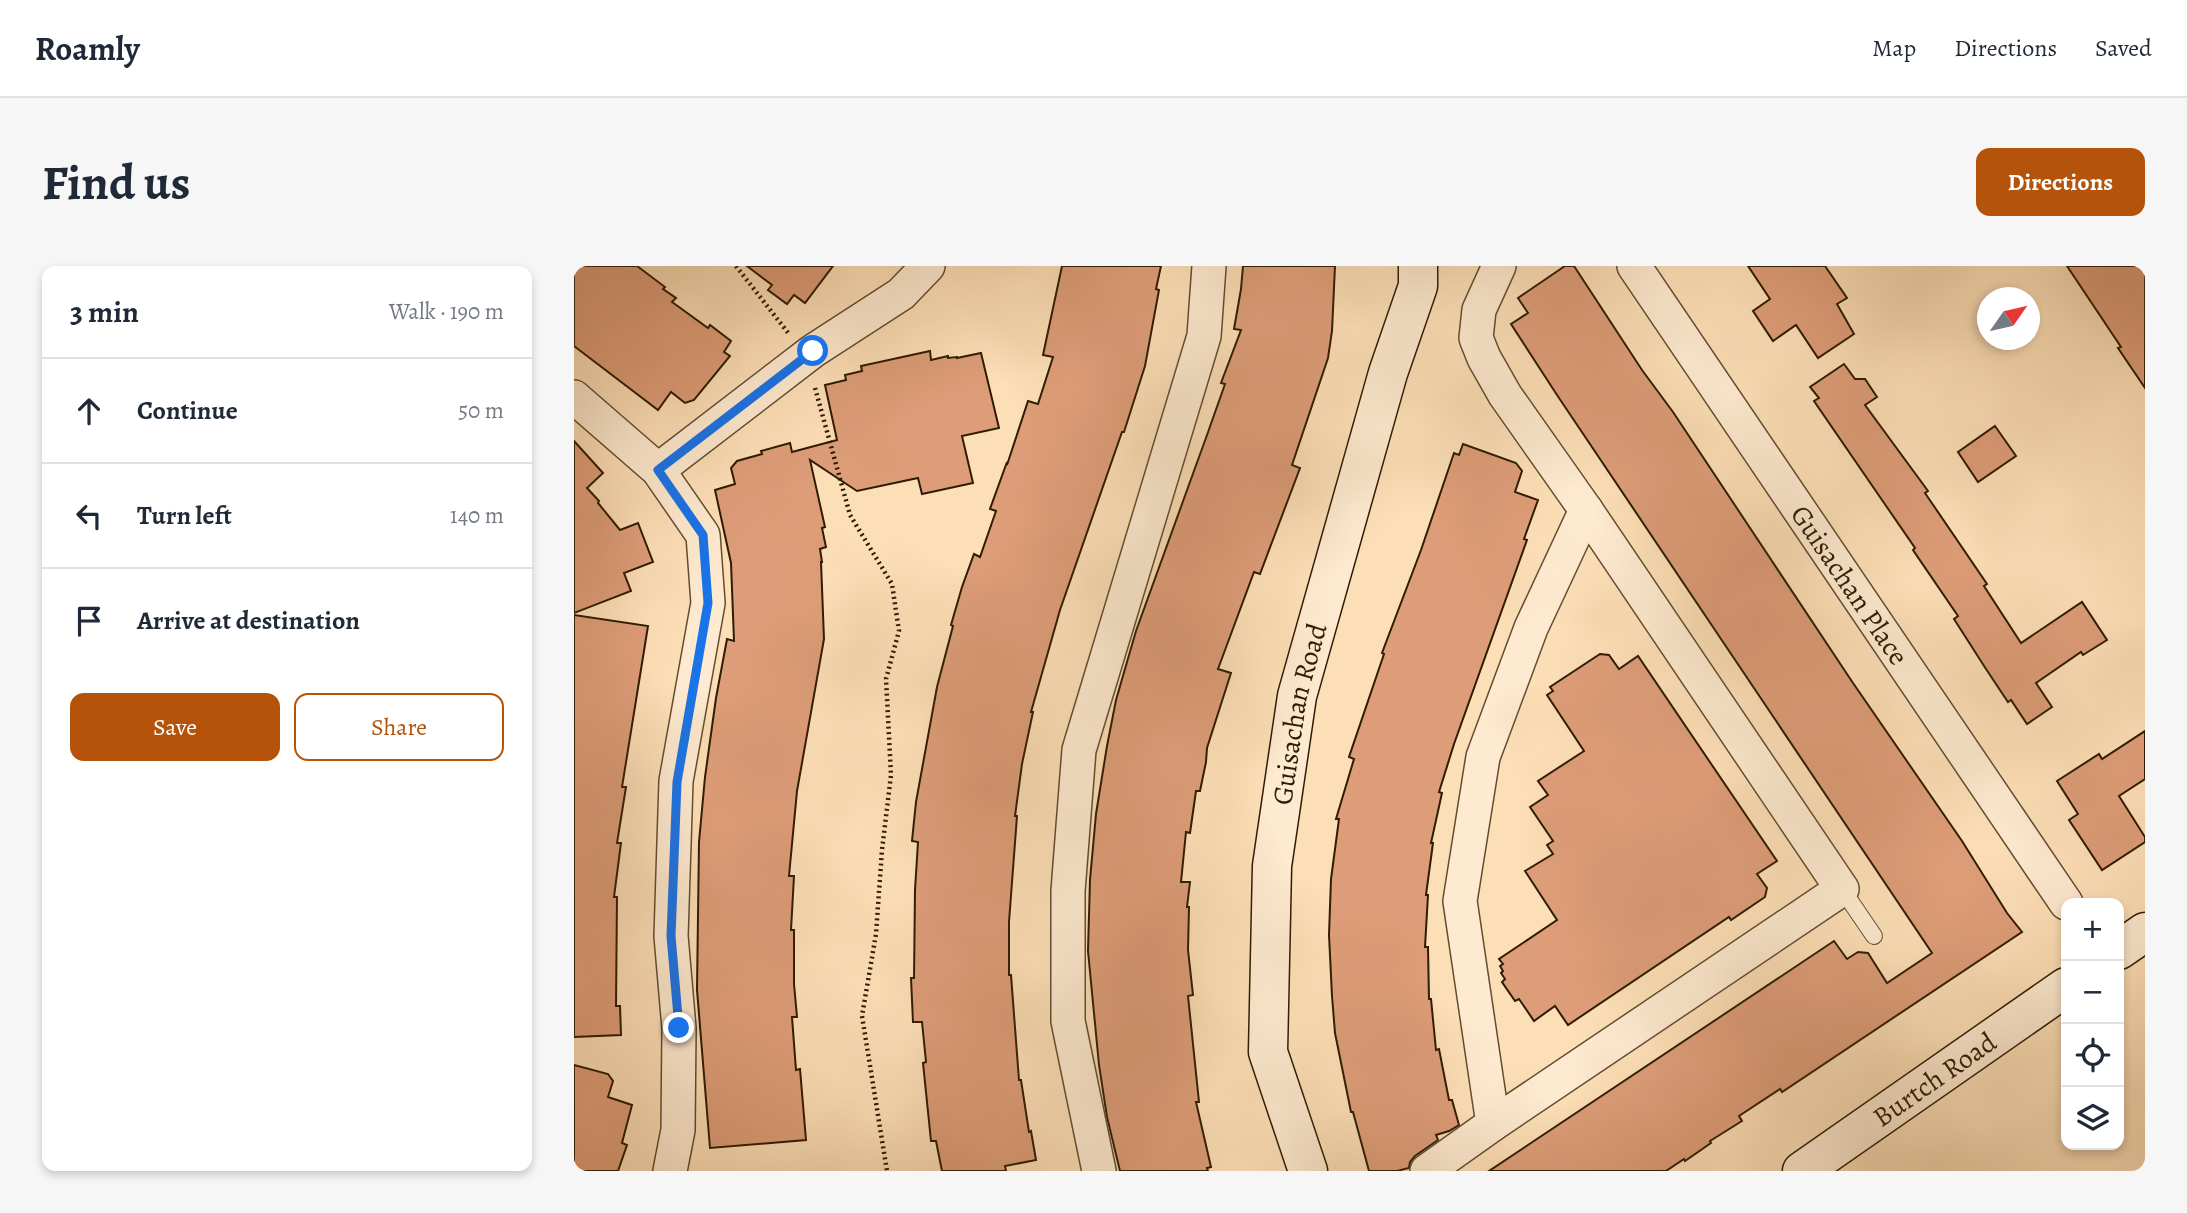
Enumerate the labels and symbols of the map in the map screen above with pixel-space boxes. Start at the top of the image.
north arrow [1977,287,2040,350]
route start [797,335,828,366]
street label: Guisachan Place [1781,498,1917,673]
street label: Guisachan Road [1263,618,1337,807]
route end [663,1012,694,1043]
street label: Burtch Road [1865,1023,2005,1136]

